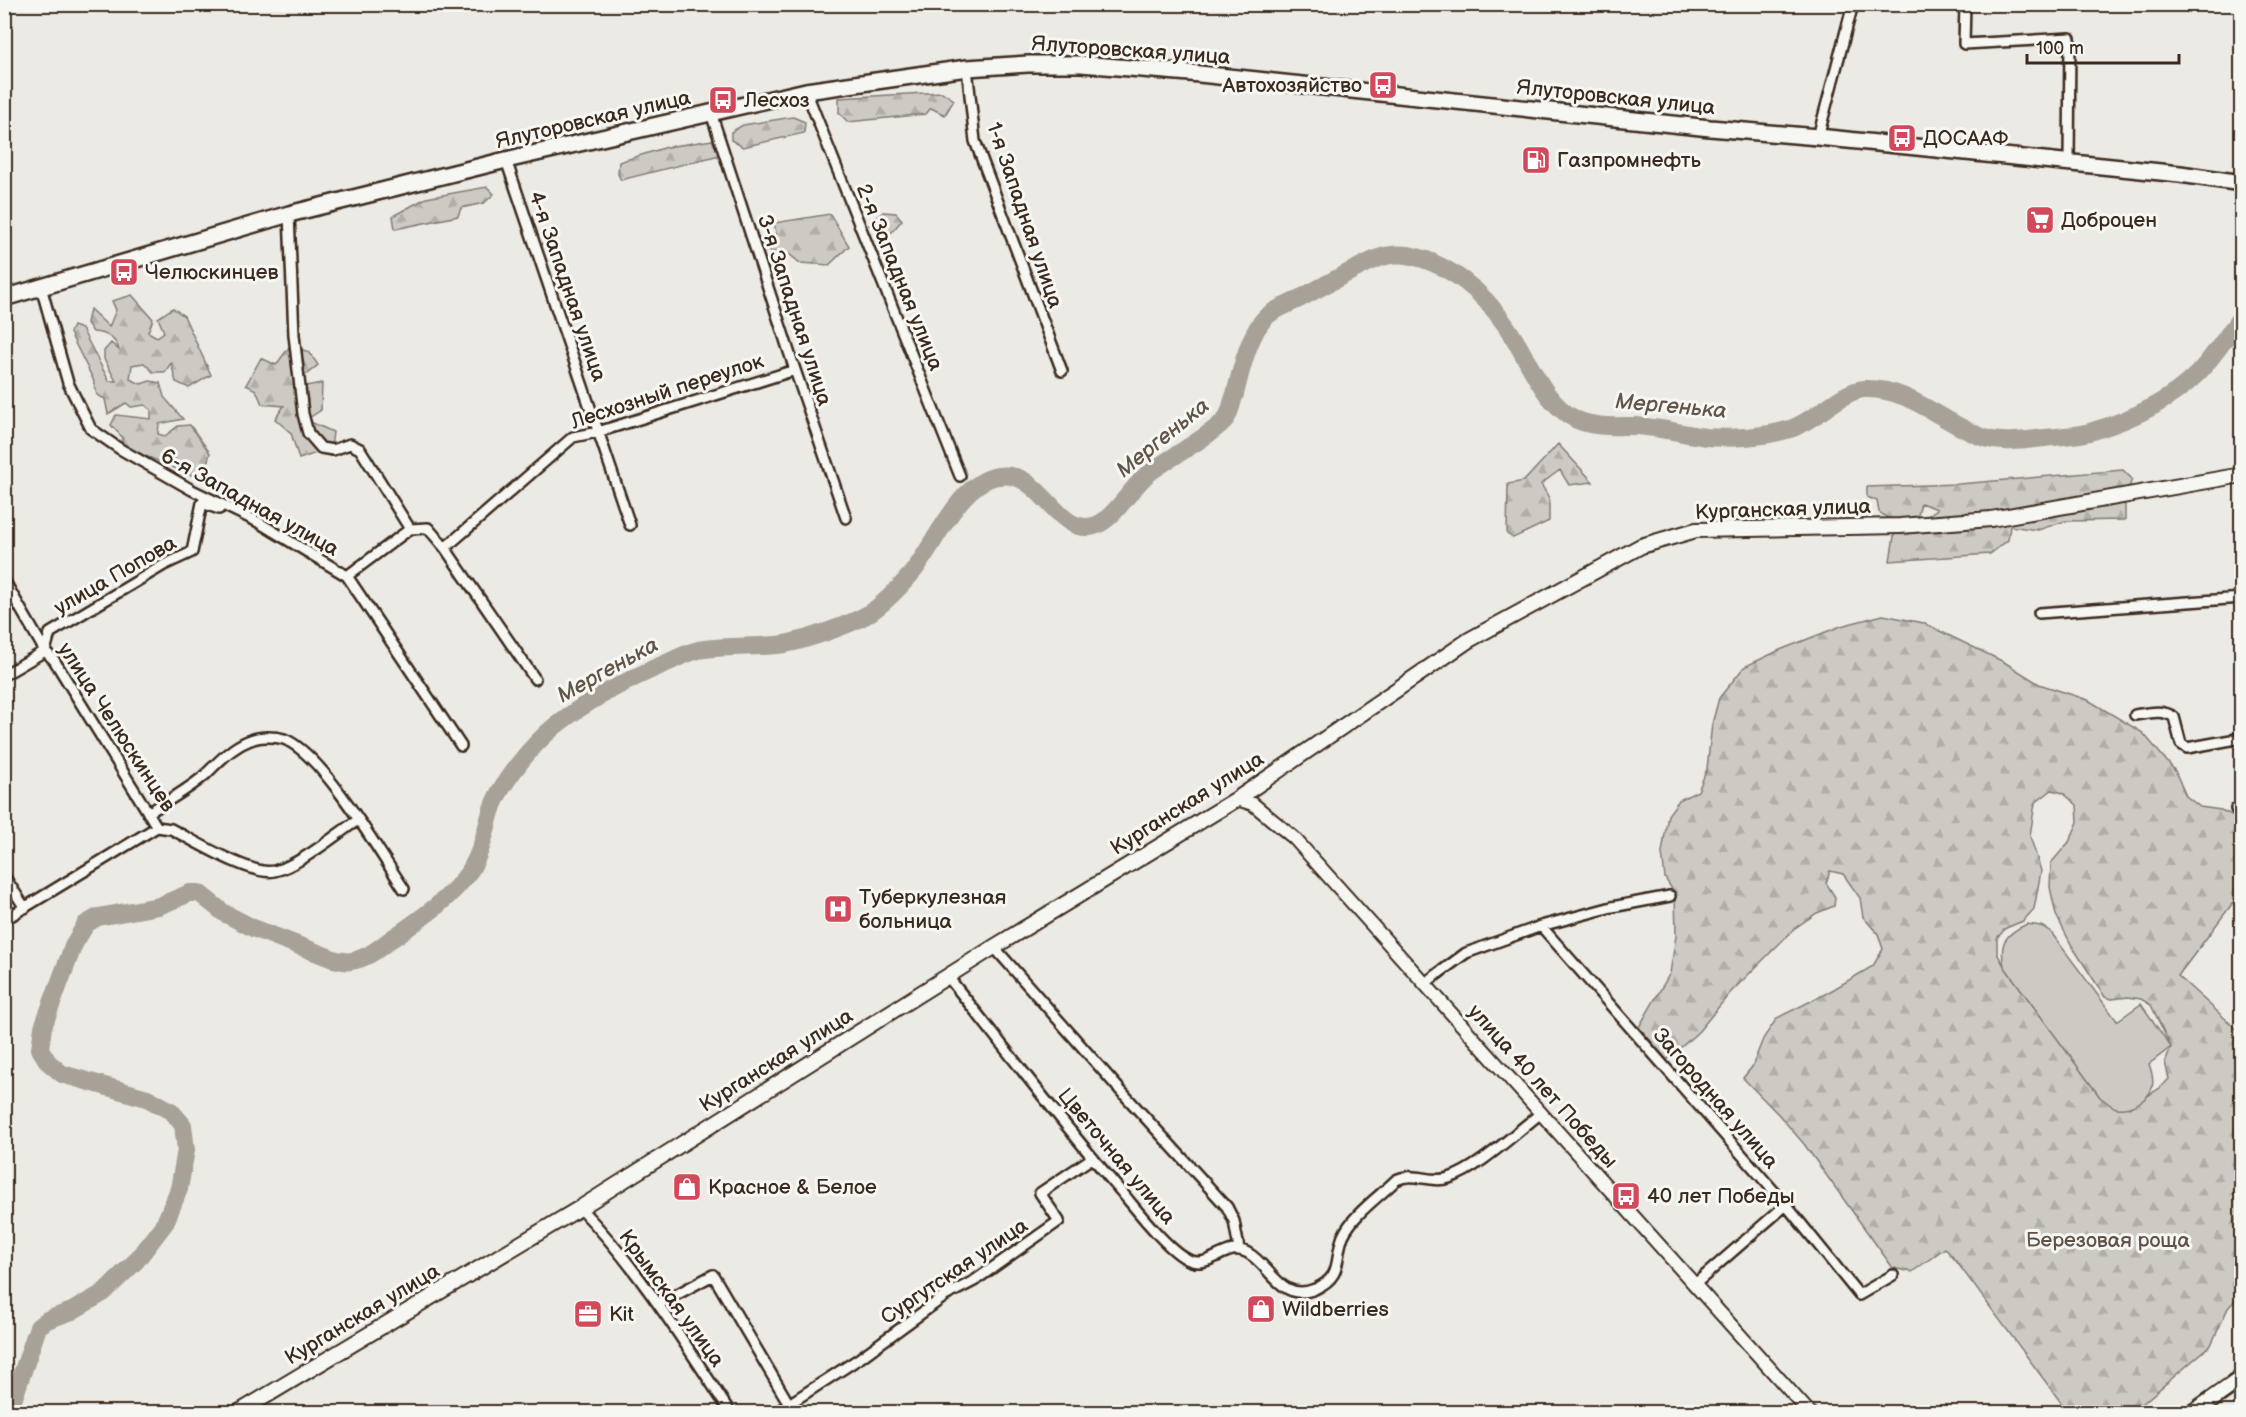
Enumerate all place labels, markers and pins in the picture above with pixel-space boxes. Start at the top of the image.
bus stop icon: Автохозяйство [1367,69,1399,101]
place label: Автохозяйство [1221,73,1362,98]
bus stop icon: Лесхоз [707,84,739,116]
place label: Лесхоз [743,88,810,113]
bus stop icon: ДОСААФ [1886,122,1918,154]
place label: ДОСААФ [1923,126,2009,151]
fuel station icon: Газпромнефть [1520,144,1552,176]
place label: Газпромнефть [1557,148,1701,173]
supermarket icon: Доброцен [2024,204,2056,236]
place label: Доброцен [2061,208,2157,233]
bus stop icon: Челюскинцев [108,256,140,288]
place label: Челюскинцев [145,260,278,285]
place label: Туберкулезная больница [859,885,1006,934]
hospital icon: Туберкулезная больница [822,893,854,925]
shop icon: Красное & Белое [671,1171,703,1203]
place label: Красное & Белое [708,1175,877,1200]
bus stop icon: 40 лет Победы [1610,1180,1642,1212]
place label: 40 лет Победы [1647,1184,1795,1209]
shop icon: Wildberries [1245,1293,1277,1325]
place label: Wildberries [1282,1297,1389,1322]
office icon: Kit [572,1298,604,1330]
place label: Kit [609,1302,634,1327]

